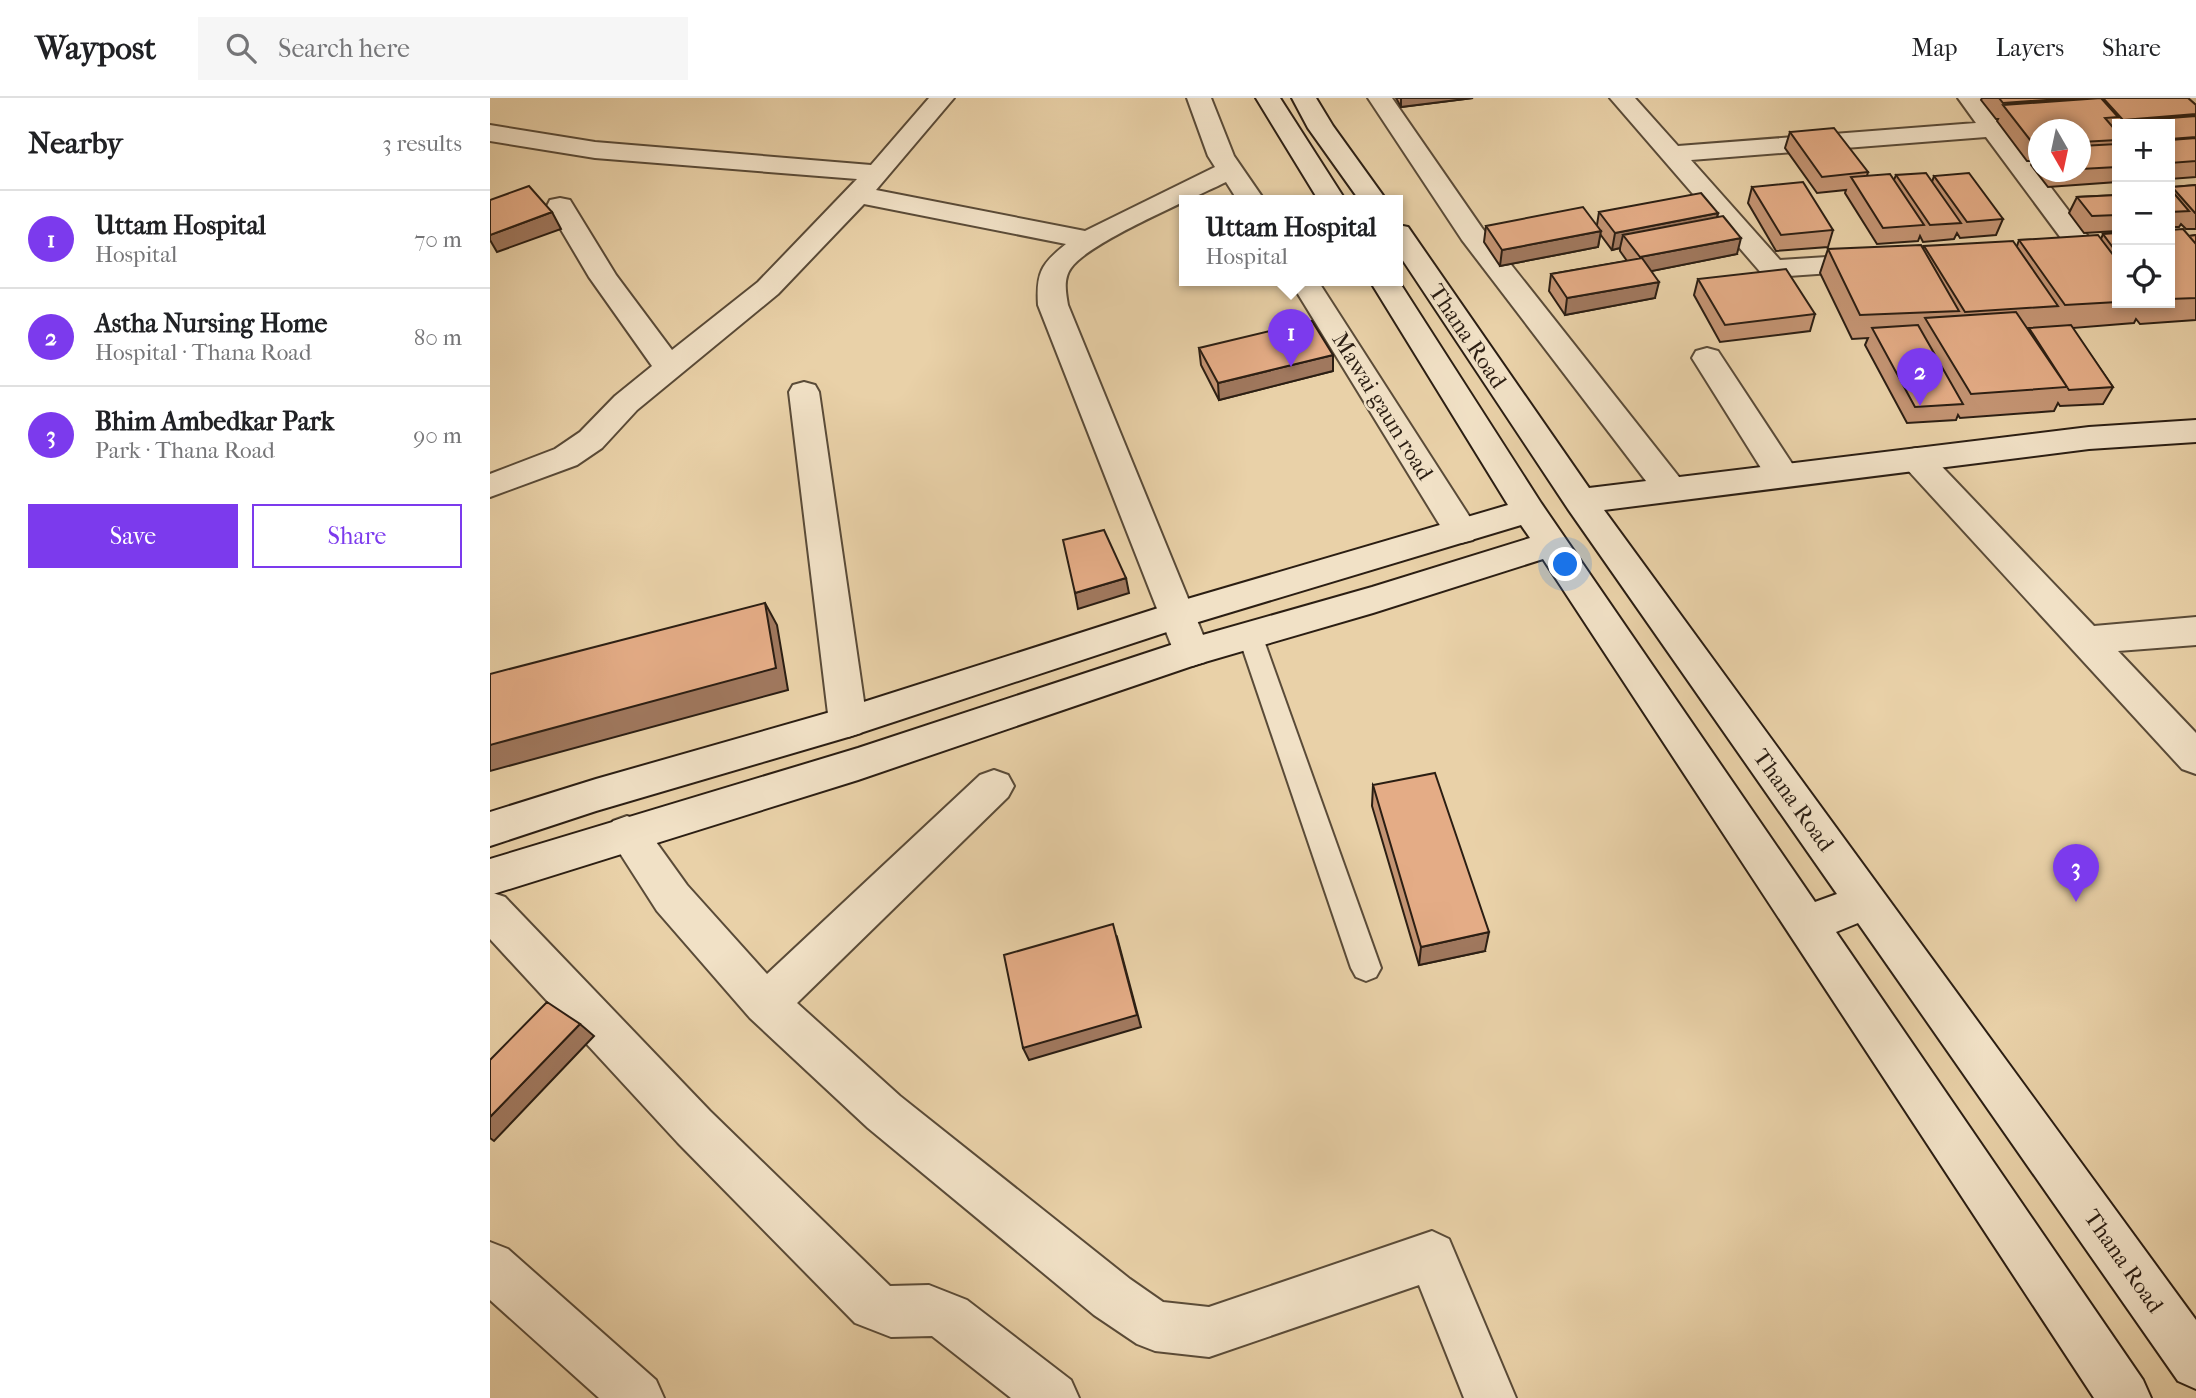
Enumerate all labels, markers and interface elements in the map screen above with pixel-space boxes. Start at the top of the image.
search box [198,17,688,80]
text: Waypost [35,29,156,68]
icon: search [222,29,260,67]
text: Search here [278,33,410,64]
text: Map [1912,34,1958,62]
text: Layers [1996,34,2064,62]
text: Share [2102,34,2161,62]
north arrow [2028,119,2091,182]
map controls [2112,119,2175,308]
button: + [2112,119,2175,182]
text: Nearby [28,126,123,161]
text: 3 results [382,130,462,157]
button: − [2112,182,2175,245]
popup [1179,195,1403,286]
text: Uttam Hospital [95,210,266,241]
text: Uttam Hospital [1205,212,1377,243]
text: 1 [47,226,55,253]
text: 70 m [414,226,462,253]
text: Hospital [95,241,177,268]
text: Hospital [1205,243,1288,270]
button: locate [2112,245,2175,308]
street label: Thana Road [1423,279,1512,394]
text: Astha Nursing Home [95,308,327,339]
pin: 1 [1268,309,1314,367]
text: 2 [45,324,57,351]
text: 80 m [414,324,462,351]
street label: Mawai gaun road [1326,327,1439,486]
text: Hospital · Thana Road [95,339,311,366]
pin: 2 [1897,348,1943,406]
text: Bhim Ambedkar Park [95,406,334,437]
text: 3 [46,422,56,449]
text: 90 m [413,422,462,449]
text: Park · Thana Road [95,437,275,464]
button: Save [28,504,238,568]
button: Share [252,504,462,568]
your location [1548,547,1582,581]
street label: Thana Road [1748,744,1840,857]
pin: 3 [2053,844,2099,902]
street label: Thana Road [2078,1205,2169,1318]

